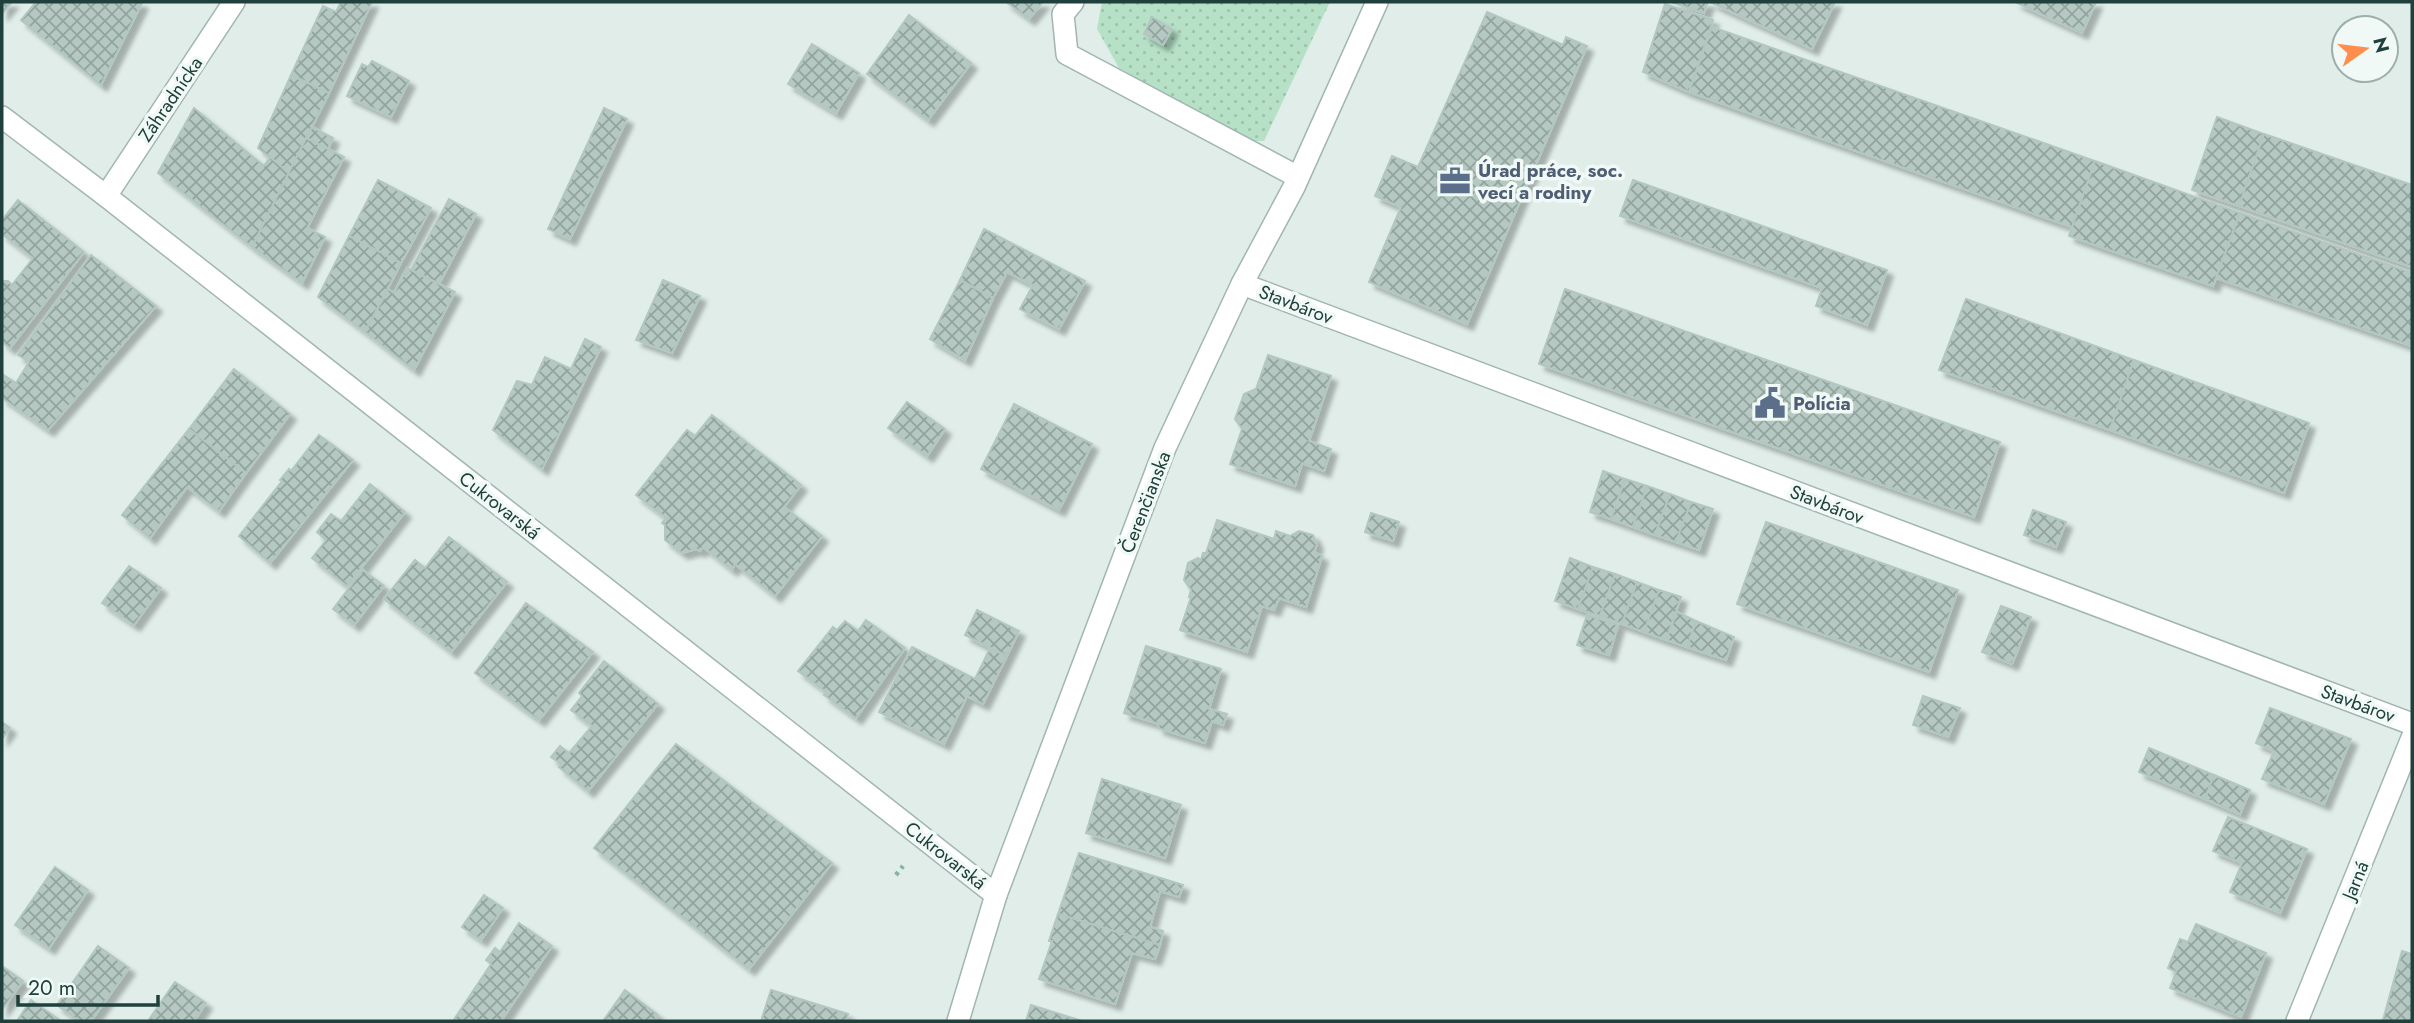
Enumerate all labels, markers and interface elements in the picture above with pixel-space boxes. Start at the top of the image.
north arrow [2330,14,2400,84]
text: N [2366,34,2396,56]
street label: Záhradnícka [132,51,209,147]
place label: Úrad práce, soc. vecí a rodiny [1477,157,1623,206]
office icon: Úrad práce, soc. vecí a rodiny [1438,164,1472,198]
street label: Stavbárov [1255,278,1337,331]
public building icon: Polícia [1753,386,1787,420]
place label: Polícia [1793,390,1851,417]
street label: Čerenčianska [1114,447,1177,557]
street label: Cukrovarská [453,465,546,546]
street label: Stavbárov [1786,478,1868,531]
street label: Stavbárov [2317,678,2399,730]
street label: Cukrovarská [899,815,992,896]
street label: Jarná [2334,857,2375,906]
scale bar [18,964,158,1008]
text: 20 m [28,973,75,1003]

